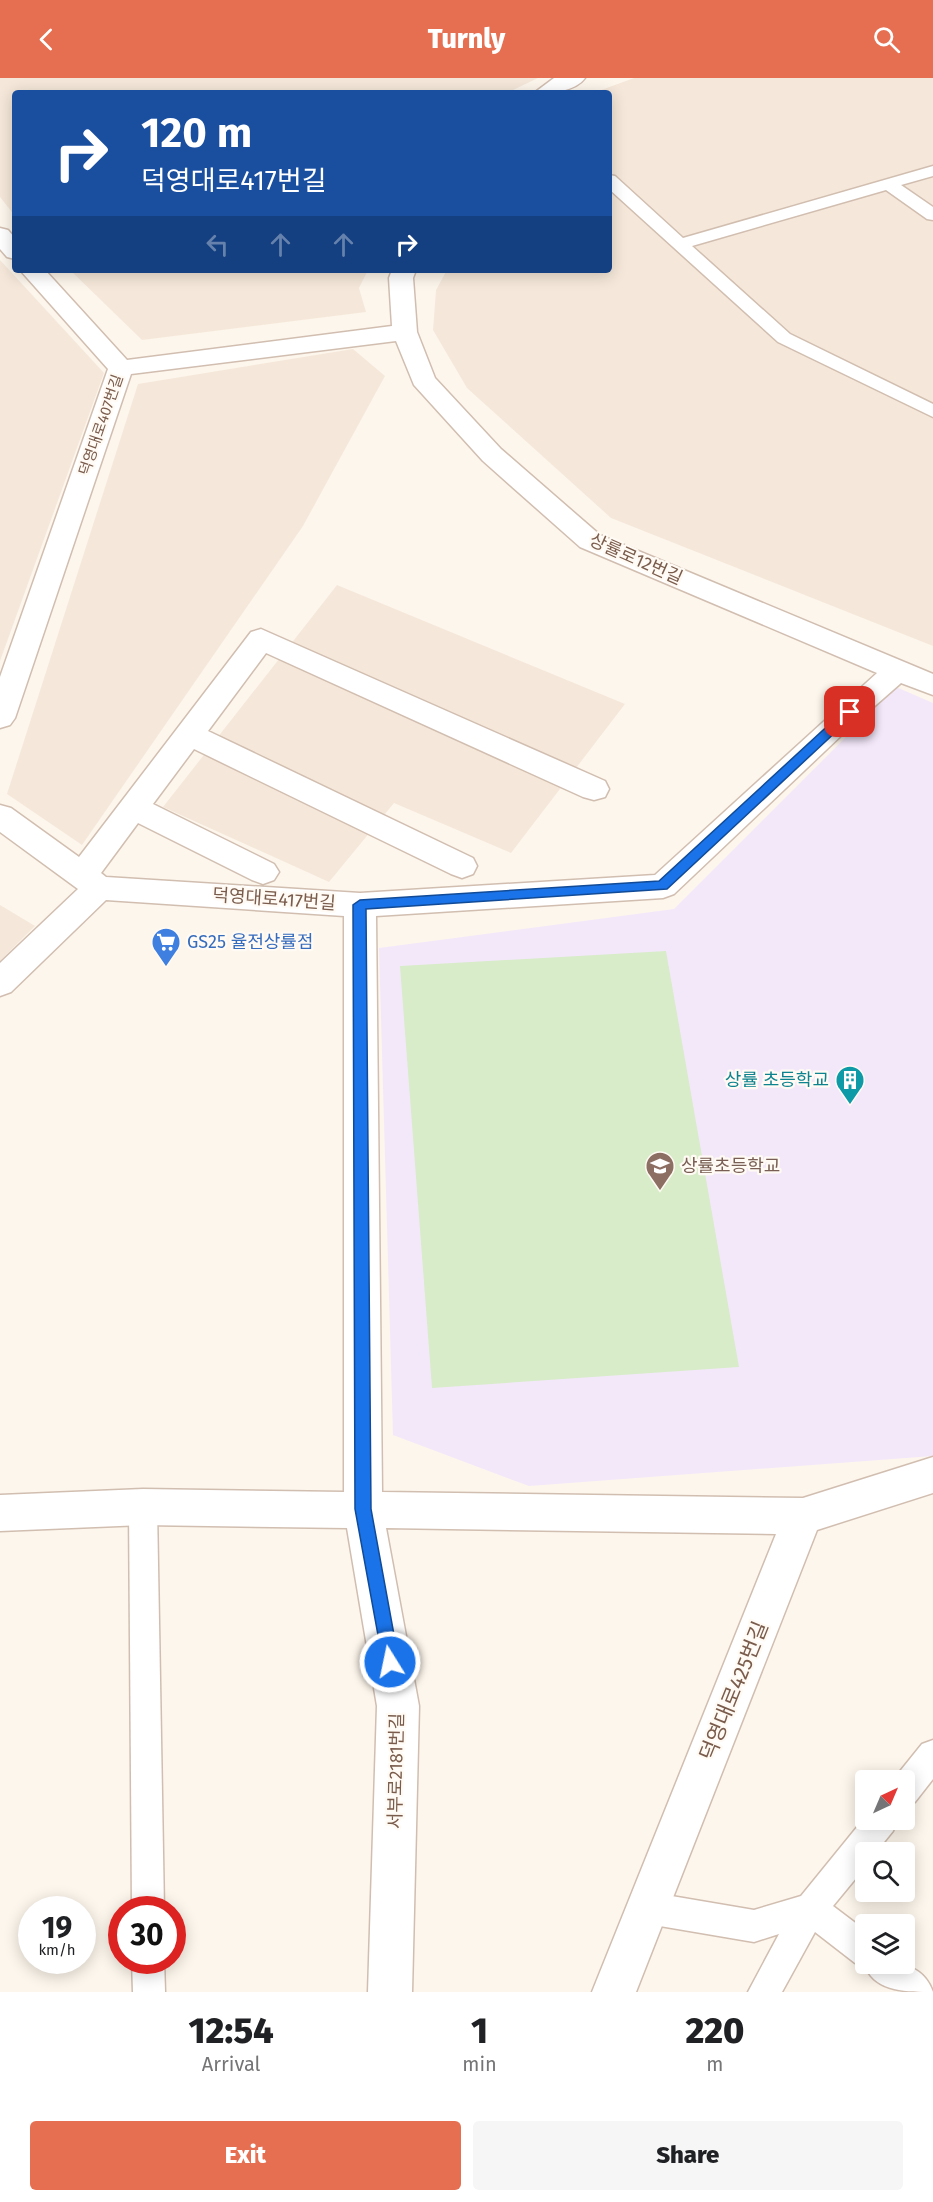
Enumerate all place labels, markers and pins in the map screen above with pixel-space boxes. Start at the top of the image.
pin [824,686,875,737]
supermarket icon: GS25 율전상률점 [150,926,182,968]
place label: GS25 율전상률점 [187,931,314,953]
building icon: 상률 초등학교 [834,1064,866,1106]
place label: 상률 초등학교 [725,1069,829,1091]
school or university icon: 상률초등학교 [644,1150,676,1192]
place label: 상률초등학교 [681,1155,780,1177]

